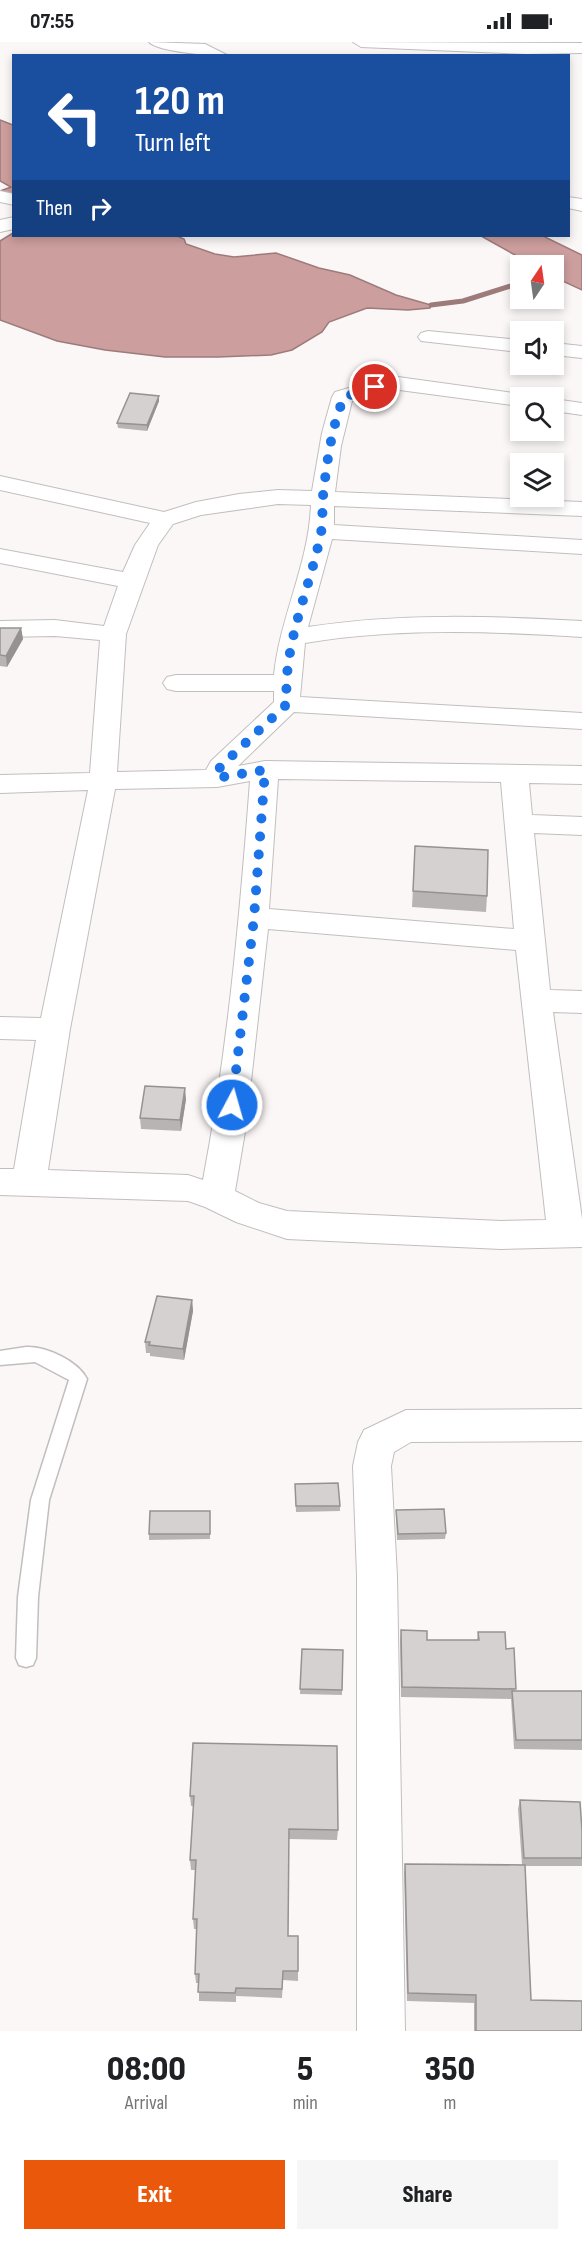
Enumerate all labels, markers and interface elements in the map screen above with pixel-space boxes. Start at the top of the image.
text: 07:55 [30,8,74,35]
text: 120 m [135,76,225,127]
icon: left [36,78,114,156]
text: Turn left [135,127,211,159]
icon: right [84,192,117,225]
text: Then [36,195,72,222]
north arrow [510,255,564,309]
map controls [510,255,564,507]
button: sound [510,321,564,375]
pin [349,361,400,412]
icon: arrive [358,370,391,403]
button: search [510,387,564,441]
button: layers [510,453,564,507]
position arrow [200,1073,264,1137]
text: 08:00 [107,2048,186,2091]
text: 5 [297,2048,313,2091]
text: 350 [425,2048,475,2091]
text: Arrival [125,2091,168,2115]
text: min [293,2091,318,2115]
text: m [443,2091,456,2115]
button: Exit [24,2160,285,2229]
button: Share [297,2160,558,2229]

